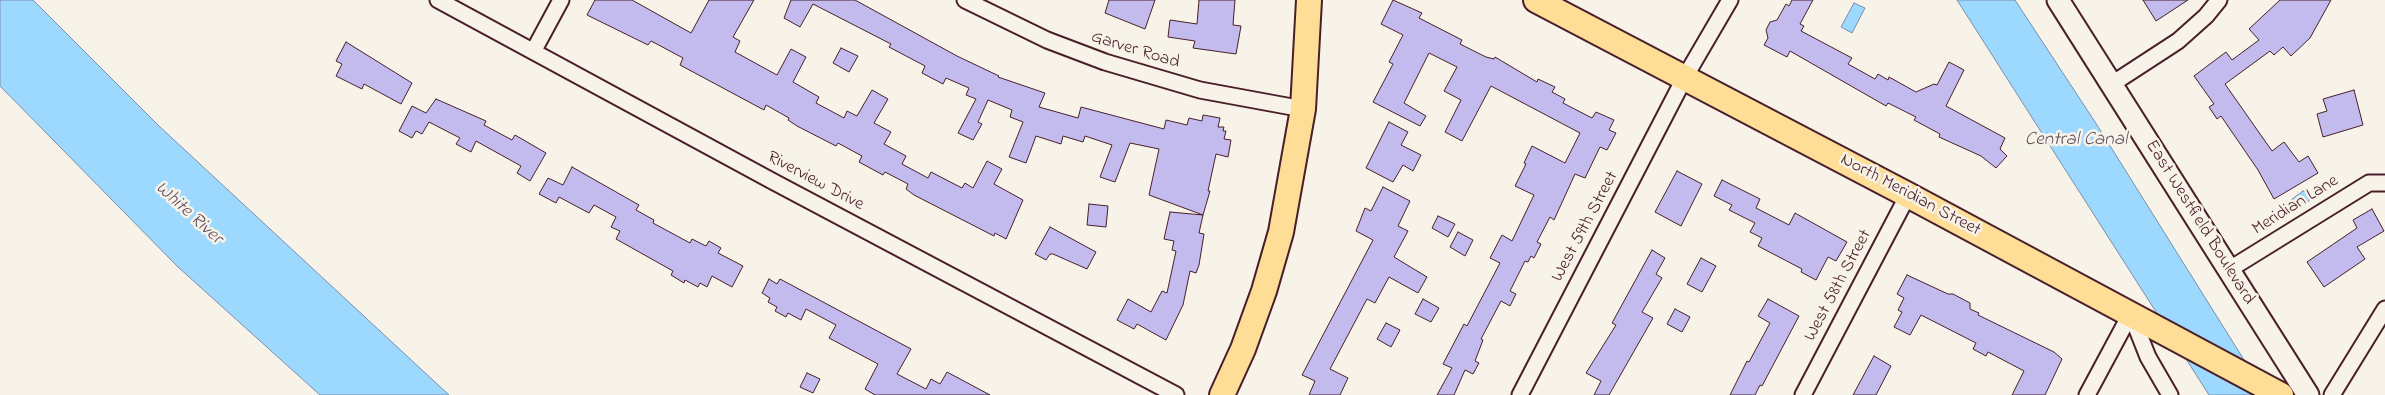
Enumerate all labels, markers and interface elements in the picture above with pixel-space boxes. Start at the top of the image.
street label: Garver Road [1088,27,1182,75]
water label: Central Canal [2025,130,2127,152]
street label: East Westfield Boulevard [2139,137,2259,309]
street label: Riverview Drive [763,147,867,217]
street label: North Meridian Street [1836,150,1984,242]
street label: West 59th Street [1548,168,1624,286]
street label: Meridian Lane [2249,171,2343,241]
water label: White River [150,178,226,250]
street label: West 58th Street [1801,227,1877,345]

